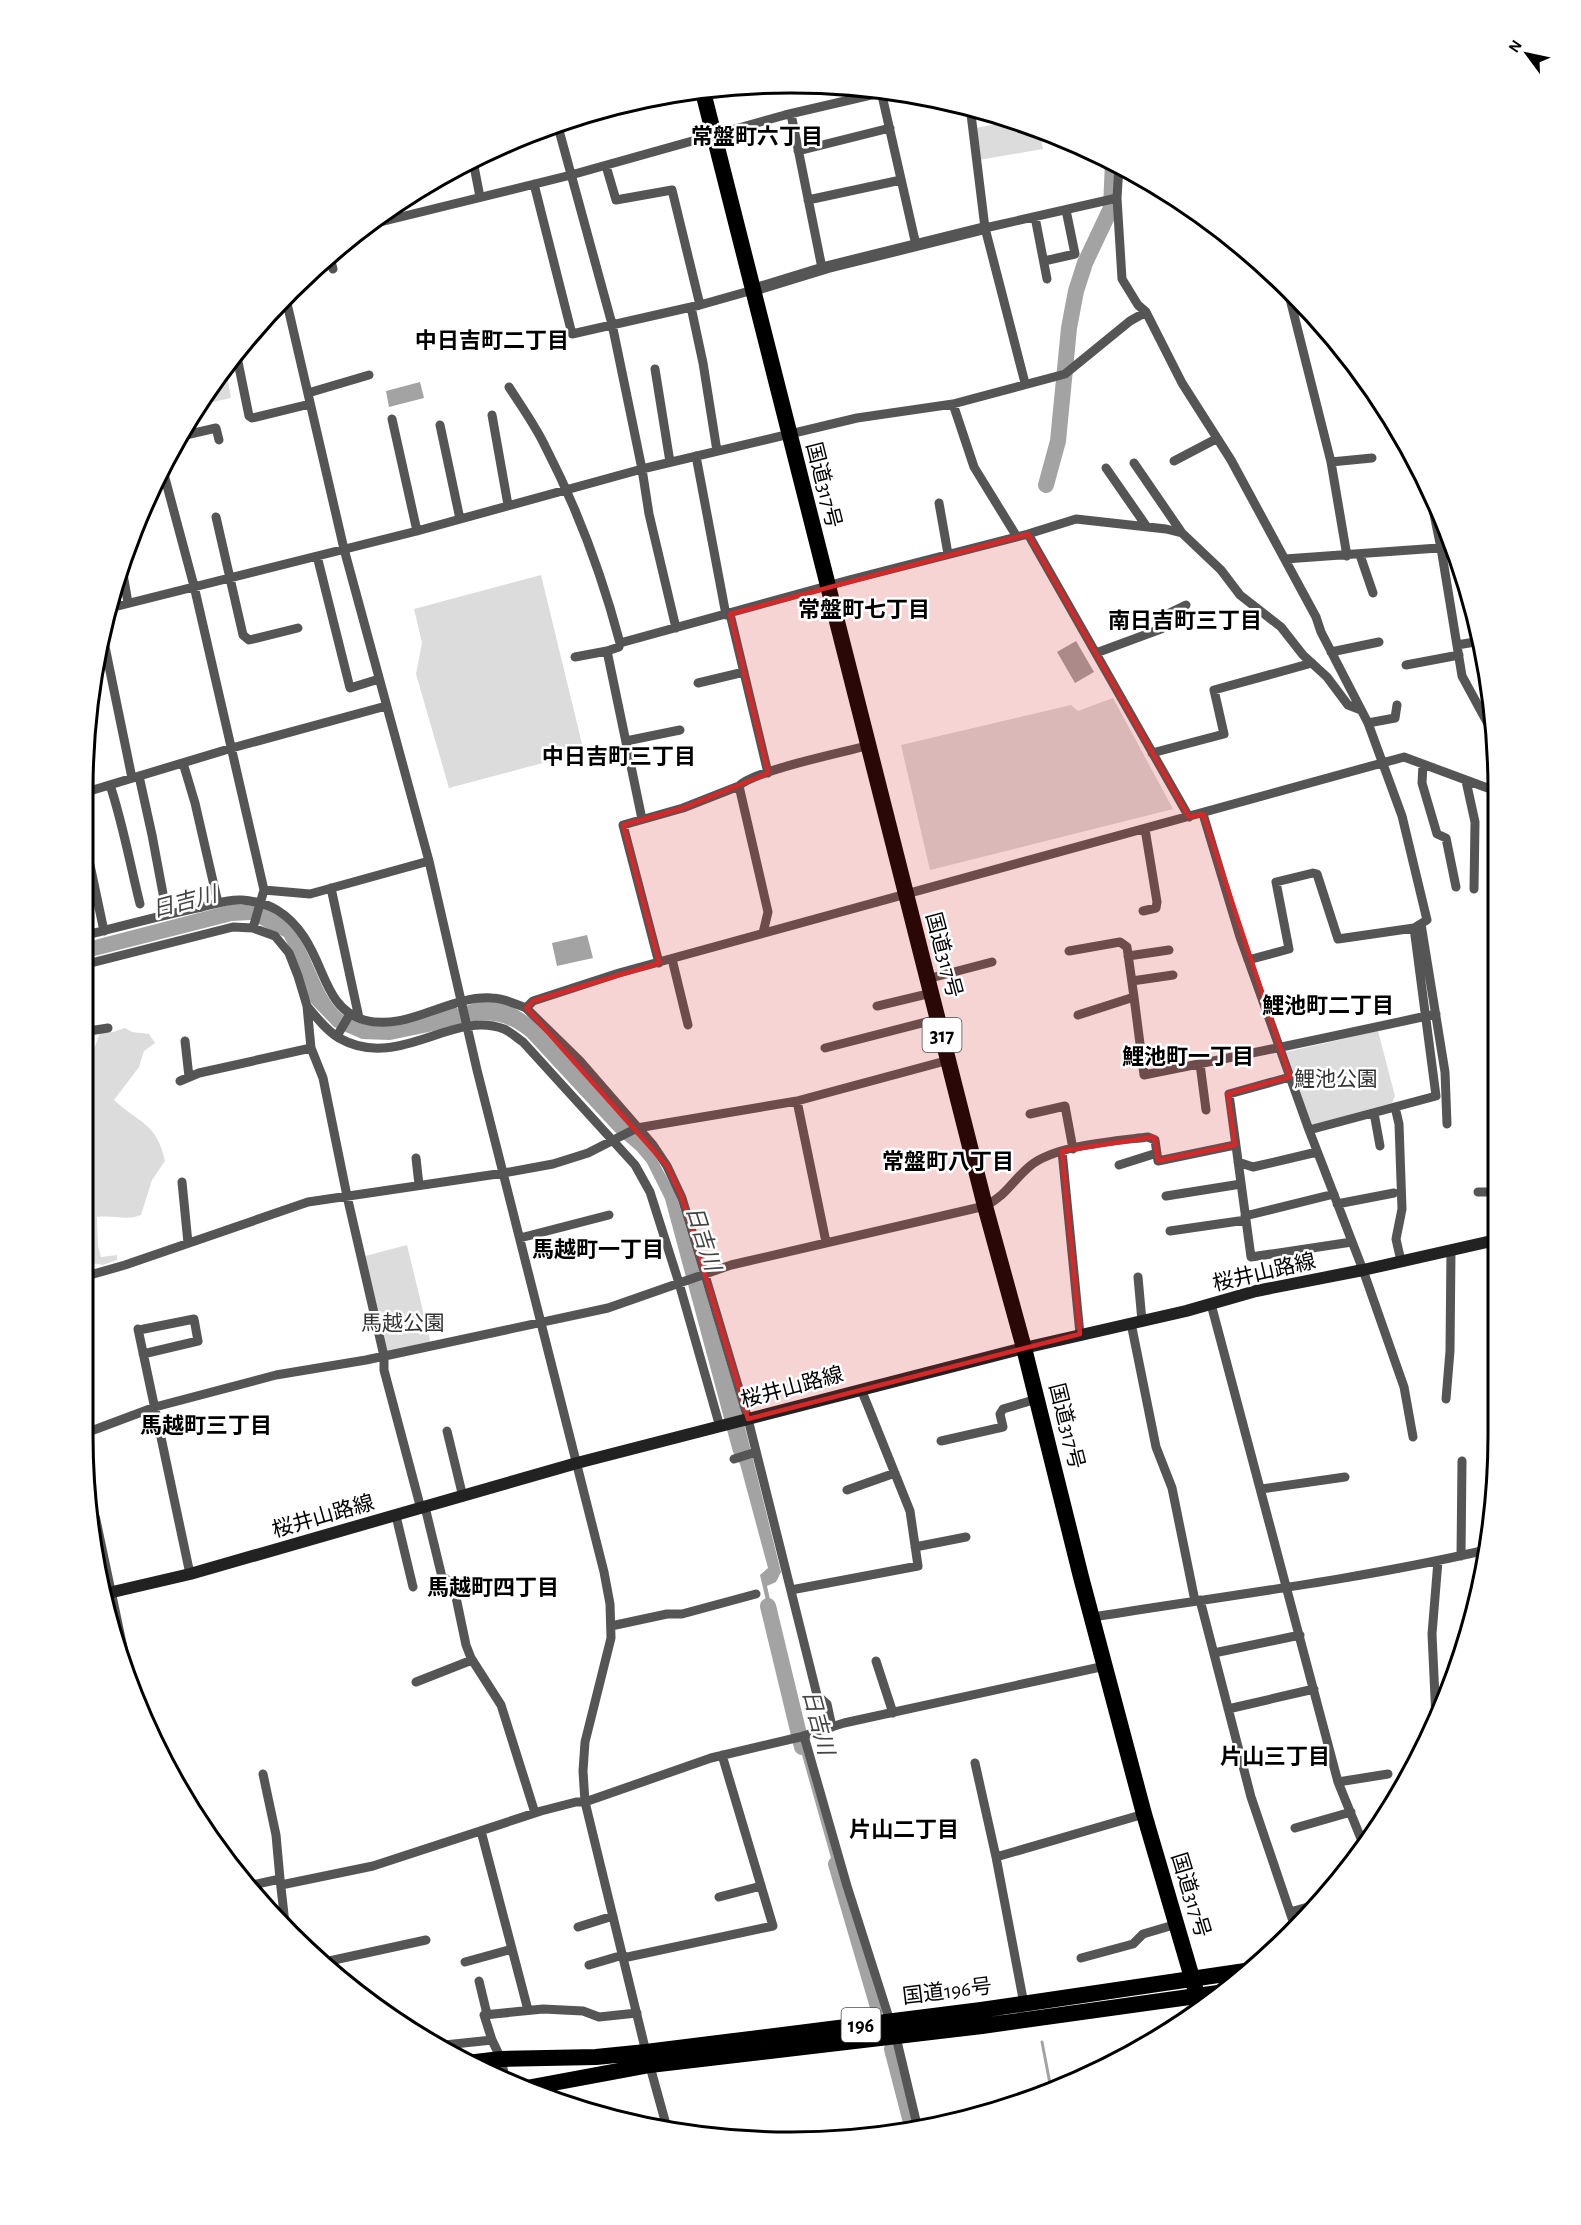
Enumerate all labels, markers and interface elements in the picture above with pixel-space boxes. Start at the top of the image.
north arrow [1497,24,1557,84]
text: N [1506,37,1525,55]
district label: 常盤町六丁目 [691,125,823,148]
district label: 中日吉町二丁目 [415,329,569,352]
street label: 国道317号 [803,440,845,530]
district label: 常盤町七丁目 [798,598,930,621]
district label: 南日吉町三丁目 [1108,609,1262,632]
district label: 中日吉町三丁目 [542,745,696,768]
water label: 日吉川 [149,881,221,921]
street label: 国道317号 [922,910,966,1000]
district label: 鯉池町二丁目 [1262,994,1394,1017]
road number: 317 [922,1018,962,1052]
district label: 鯉池町一丁目 [1122,1045,1254,1068]
park label: 鯉池公園 [1294,1068,1378,1090]
district label: 常盤町八丁目 [882,1150,1014,1173]
water label: 日吉川 [682,1203,725,1275]
district label: 馬越町一丁目 [532,1238,664,1261]
street label: 桜井山路線 [1210,1249,1318,1295]
park label: 馬越公園 [361,1312,445,1334]
street label: 桜井山路線 [738,1363,846,1411]
street label: 国道317号 [1046,1381,1088,1471]
district label: 馬越町三丁目 [140,1414,272,1437]
street label: 桜井山路線 [270,1491,376,1541]
district label: 馬越町四丁目 [427,1576,559,1599]
water label: 日吉川 [799,1687,839,1759]
district label: 片山三丁目 [1220,1745,1330,1768]
district label: 片山二丁目 [849,1818,959,1841]
street label: 国道317号 [1168,1850,1214,1940]
street label: 国道196号 [901,1975,993,2007]
road number: 196 [842,2008,880,2042]

